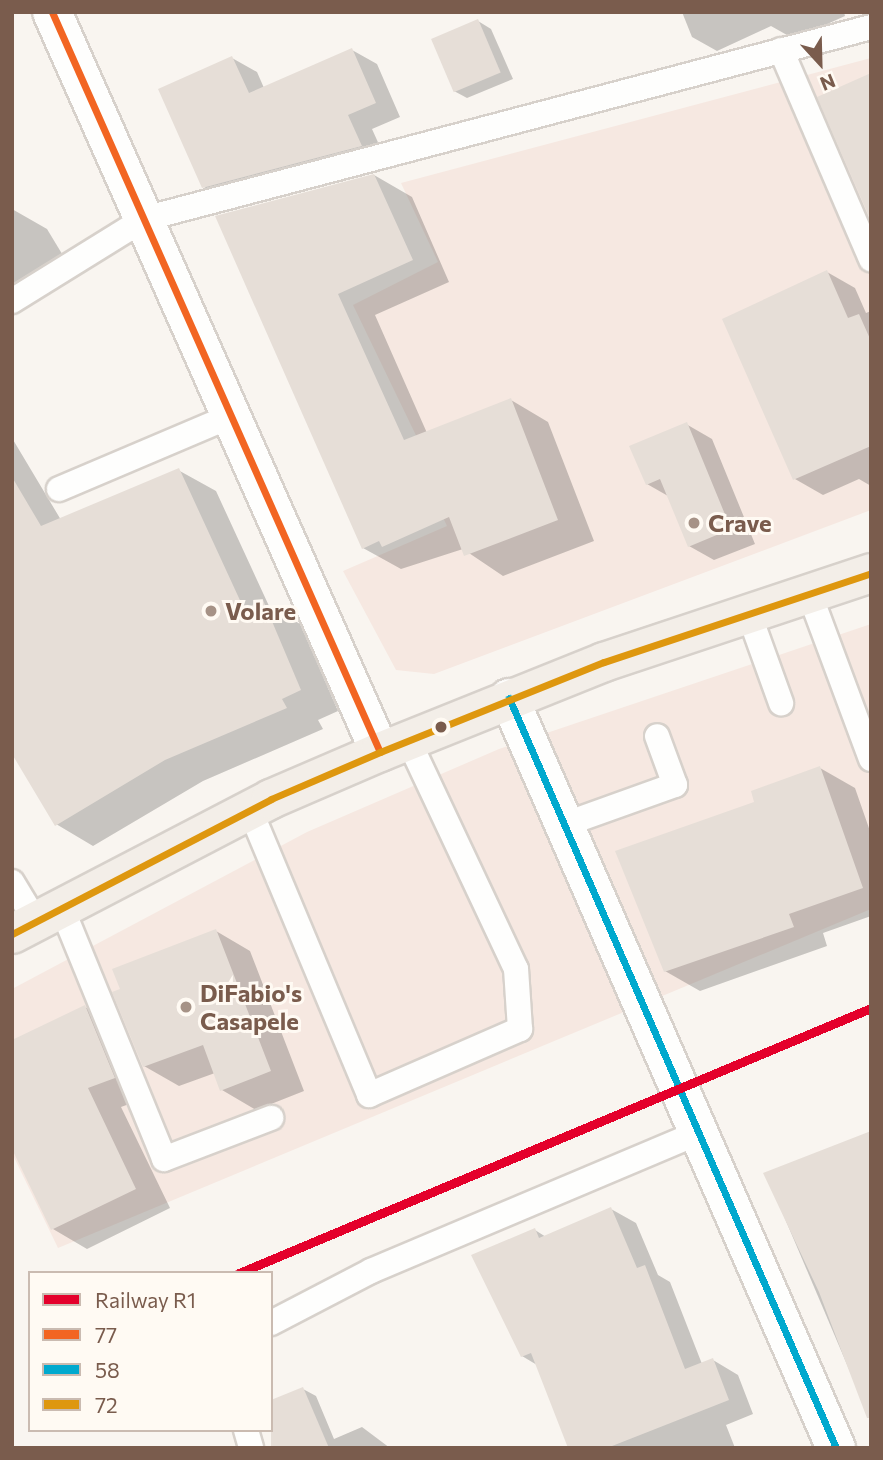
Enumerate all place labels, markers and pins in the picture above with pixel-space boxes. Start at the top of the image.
place label: Crave [708,509,772,537]
marker: Crave [686,515,702,531]
place label: Volare [225,597,296,625]
marker: Volare [203,603,219,619]
unlabelled marker [434,720,448,734]
place label: DiFabio's Casapele [200,979,302,1035]
marker: DiFabio's Casapele [178,999,194,1015]

